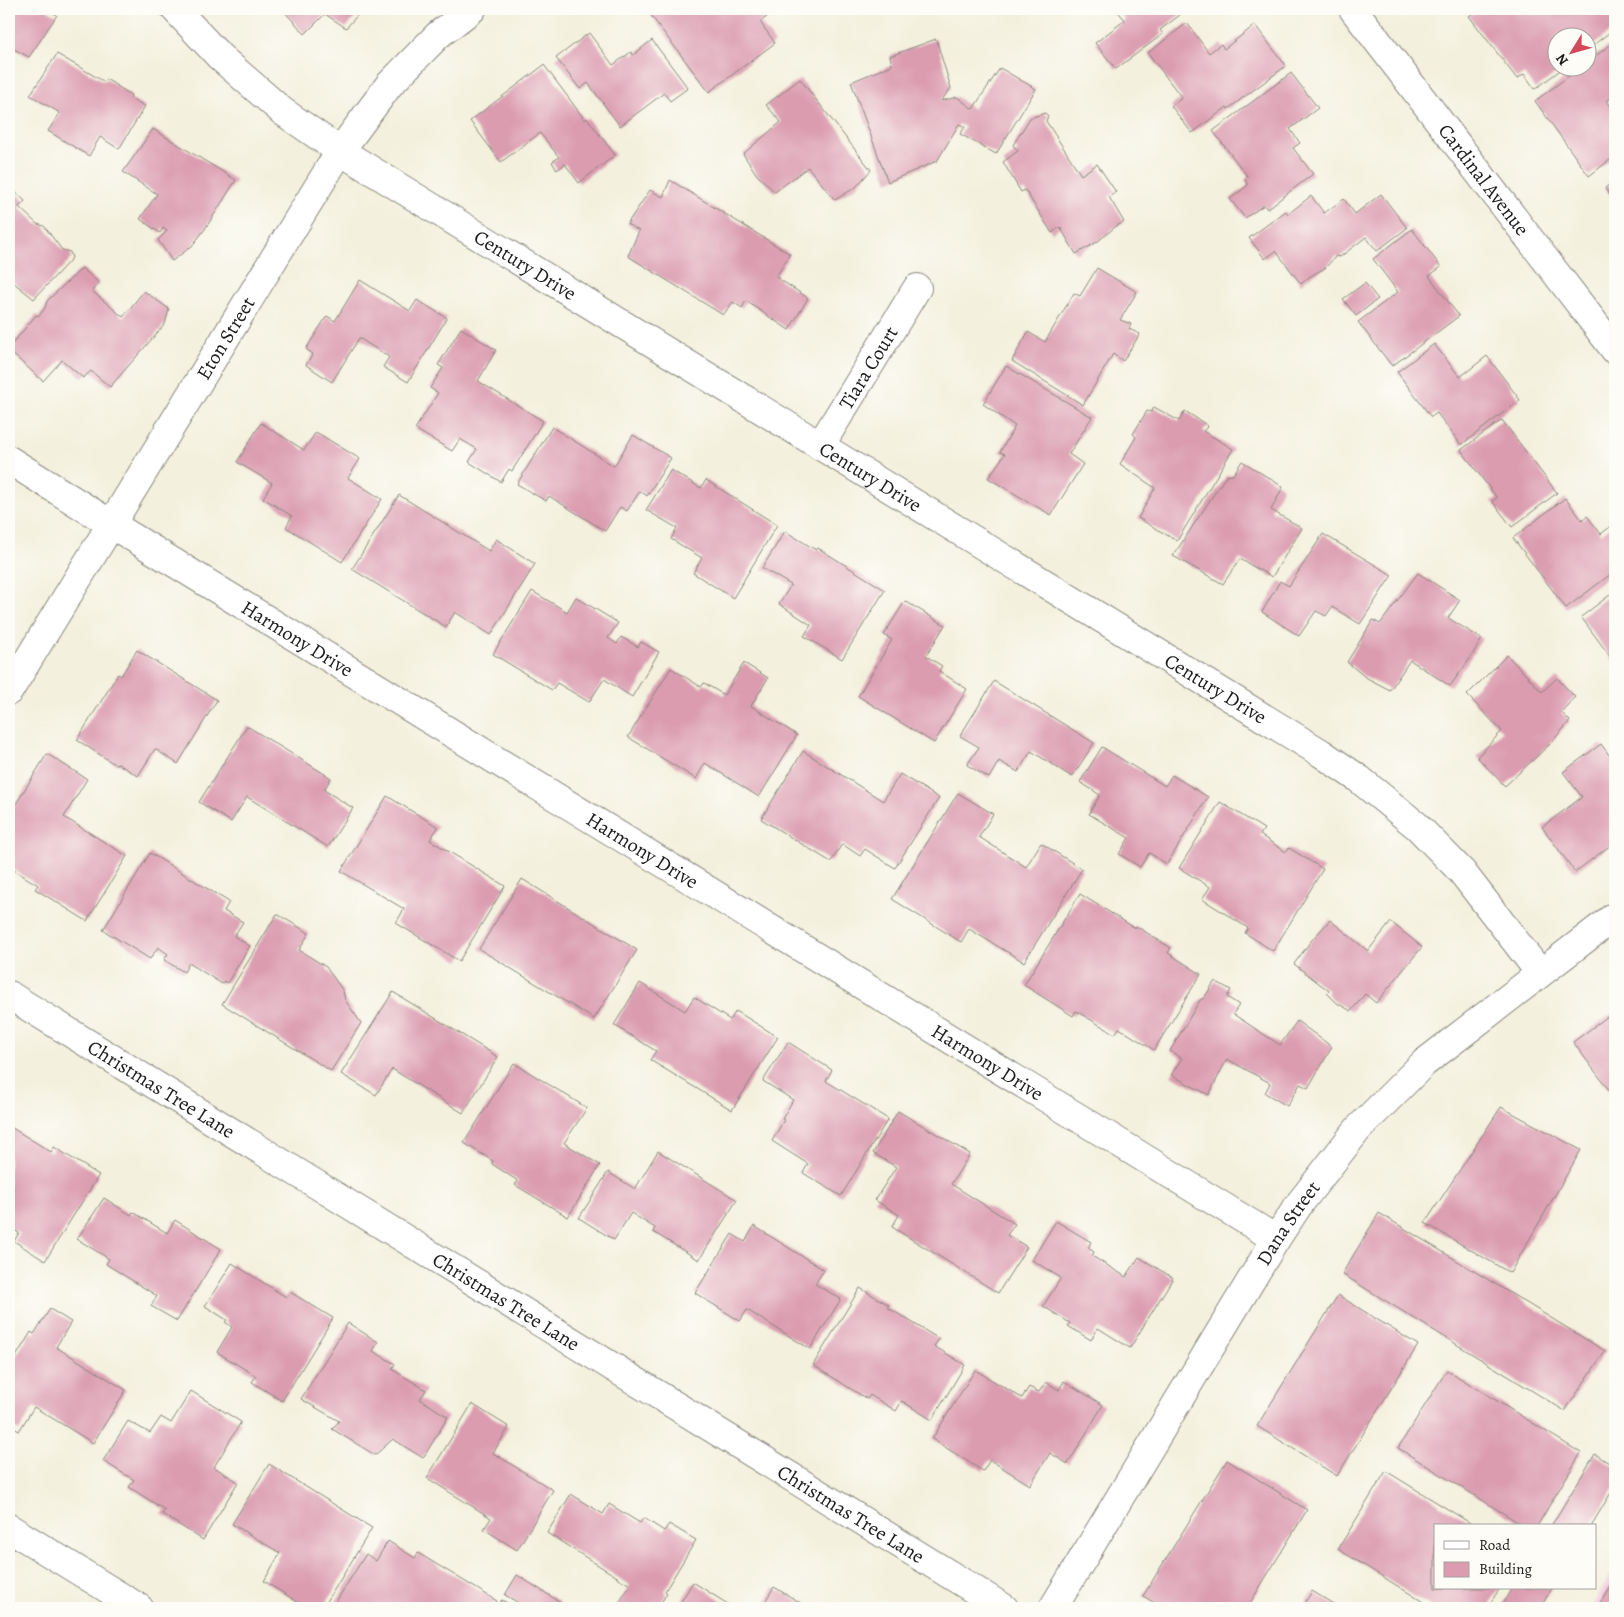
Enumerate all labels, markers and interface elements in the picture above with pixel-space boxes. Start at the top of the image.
north arrow [1546,28,1596,78]
text: N [1551,50,1573,69]
street label: Cardinal Avenue [1432,118,1536,241]
street label: Century Drive [469,223,582,306]
street label: Eton Street [190,291,261,385]
street label: Tiara Court [832,320,904,414]
street label: Century Drive [814,435,927,518]
street label: Harmony Drive [236,594,358,683]
street label: Century Drive [1160,647,1272,730]
street label: Harmony Drive [581,806,704,895]
street label: Harmony Drive [927,1017,1049,1107]
street label: Christmas Tree Lane [83,1033,240,1145]
street label: Dana Street [1250,1175,1326,1270]
street label: Christmas Tree Lane [427,1246,585,1357]
street label: Christmas Tree Lane [772,1458,930,1569]
legend [1434,1524,1596,1590]
text: Road [1479,1535,1511,1555]
text: Building [1479,1559,1532,1579]

